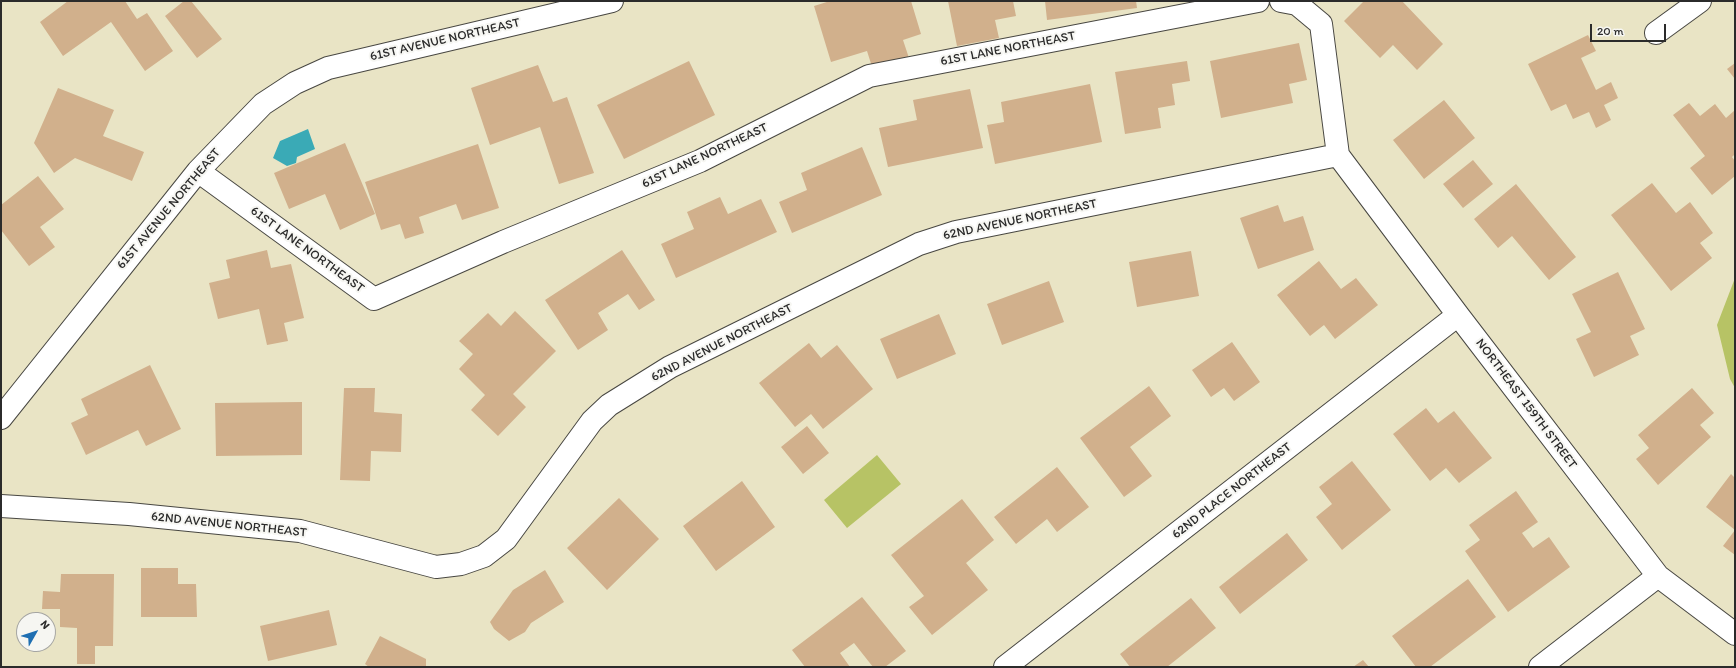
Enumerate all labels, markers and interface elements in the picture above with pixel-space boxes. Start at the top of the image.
street label: 61ST AVENUE NORTHEAST [368,15,522,65]
scale bar [1592,16,1668,42]
text: 20 m [1597,24,1624,38]
street label: 61ST LANE NORTHEAST [939,28,1077,70]
street label: 61ST LANE NORTHEAST [640,120,770,192]
street label: 61ST AVENUE NORTHEAST [114,145,224,273]
street label: 62ND AVENUE NORTHEAST [942,196,1098,244]
street label: 61ST LANE NORTHEAST [247,203,367,297]
street label: 62ND AVENUE NORTHEAST [649,300,795,386]
street label: NORTHEAST 159TH STREET [1472,336,1580,472]
street label: 62ND PLACE NORTHEAST [1169,440,1295,542]
street label: 62ND AVENUE NORTHEAST [150,509,308,541]
north arrow [16,612,56,652]
text: N [38,618,52,632]

